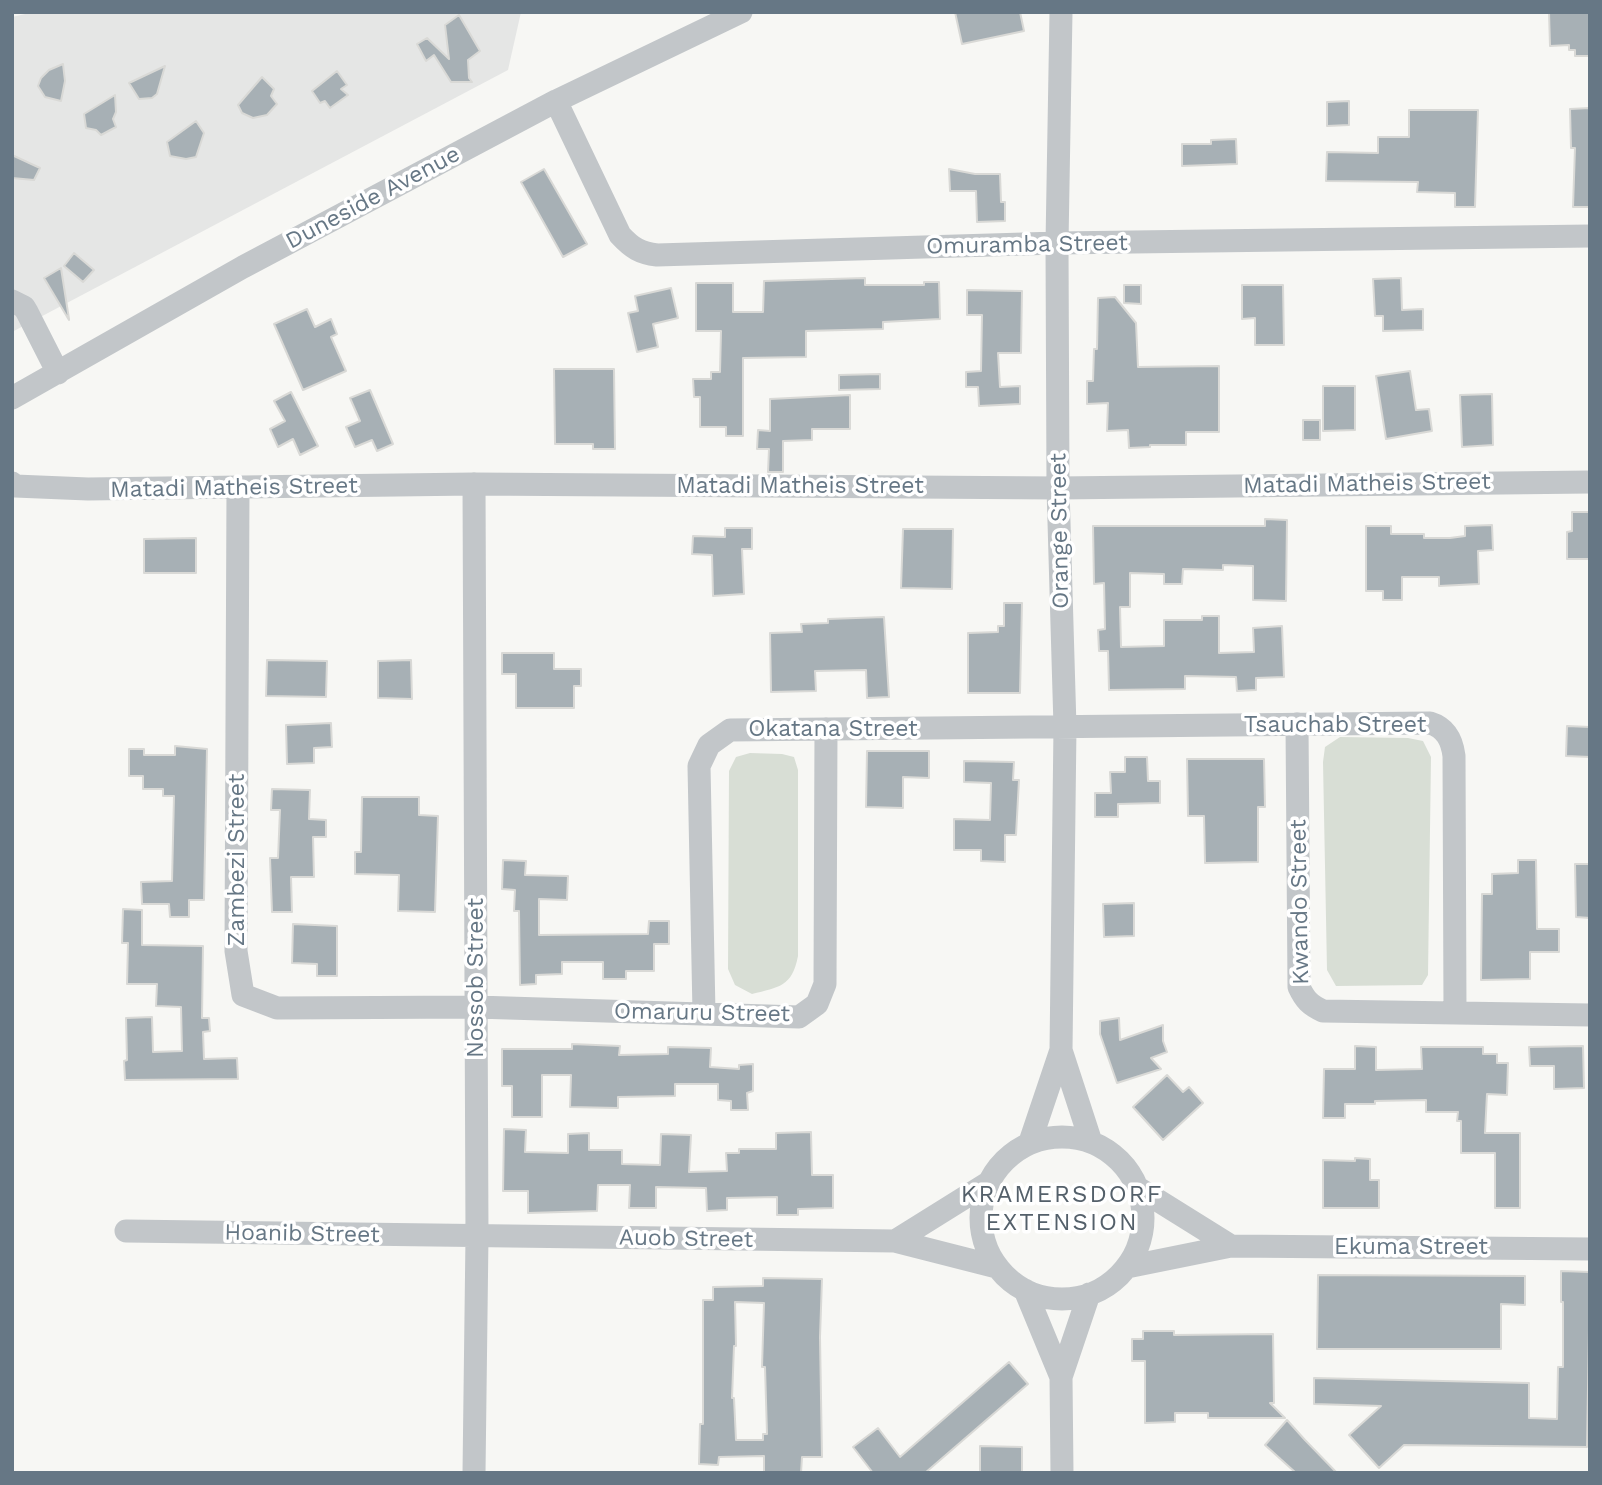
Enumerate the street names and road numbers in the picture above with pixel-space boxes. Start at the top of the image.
street label: Duneside Avenue [281,140,465,256]
street label: Omuramba Street [926,229,1128,261]
street label: Orange Street [1045,453,1075,609]
street label: Matadi Matheis Street [1243,468,1491,500]
street label: Matadi Matheis Street [110,472,358,504]
street label: Matadi Matheis Street [676,472,924,500]
street label: Tsauchab Street [1244,711,1426,739]
street label: Okatana Street [748,715,918,743]
street label: Zambezi Street [223,774,251,946]
street label: Kwando Street [1285,819,1315,985]
street label: Nossob Street [462,898,490,1058]
street label: Omaruru Street [614,998,790,1028]
street label: Hoanib Street [224,1219,380,1249]
street label: Auob Street [619,1224,753,1254]
street label: Ekuma Street [1334,1233,1488,1261]

